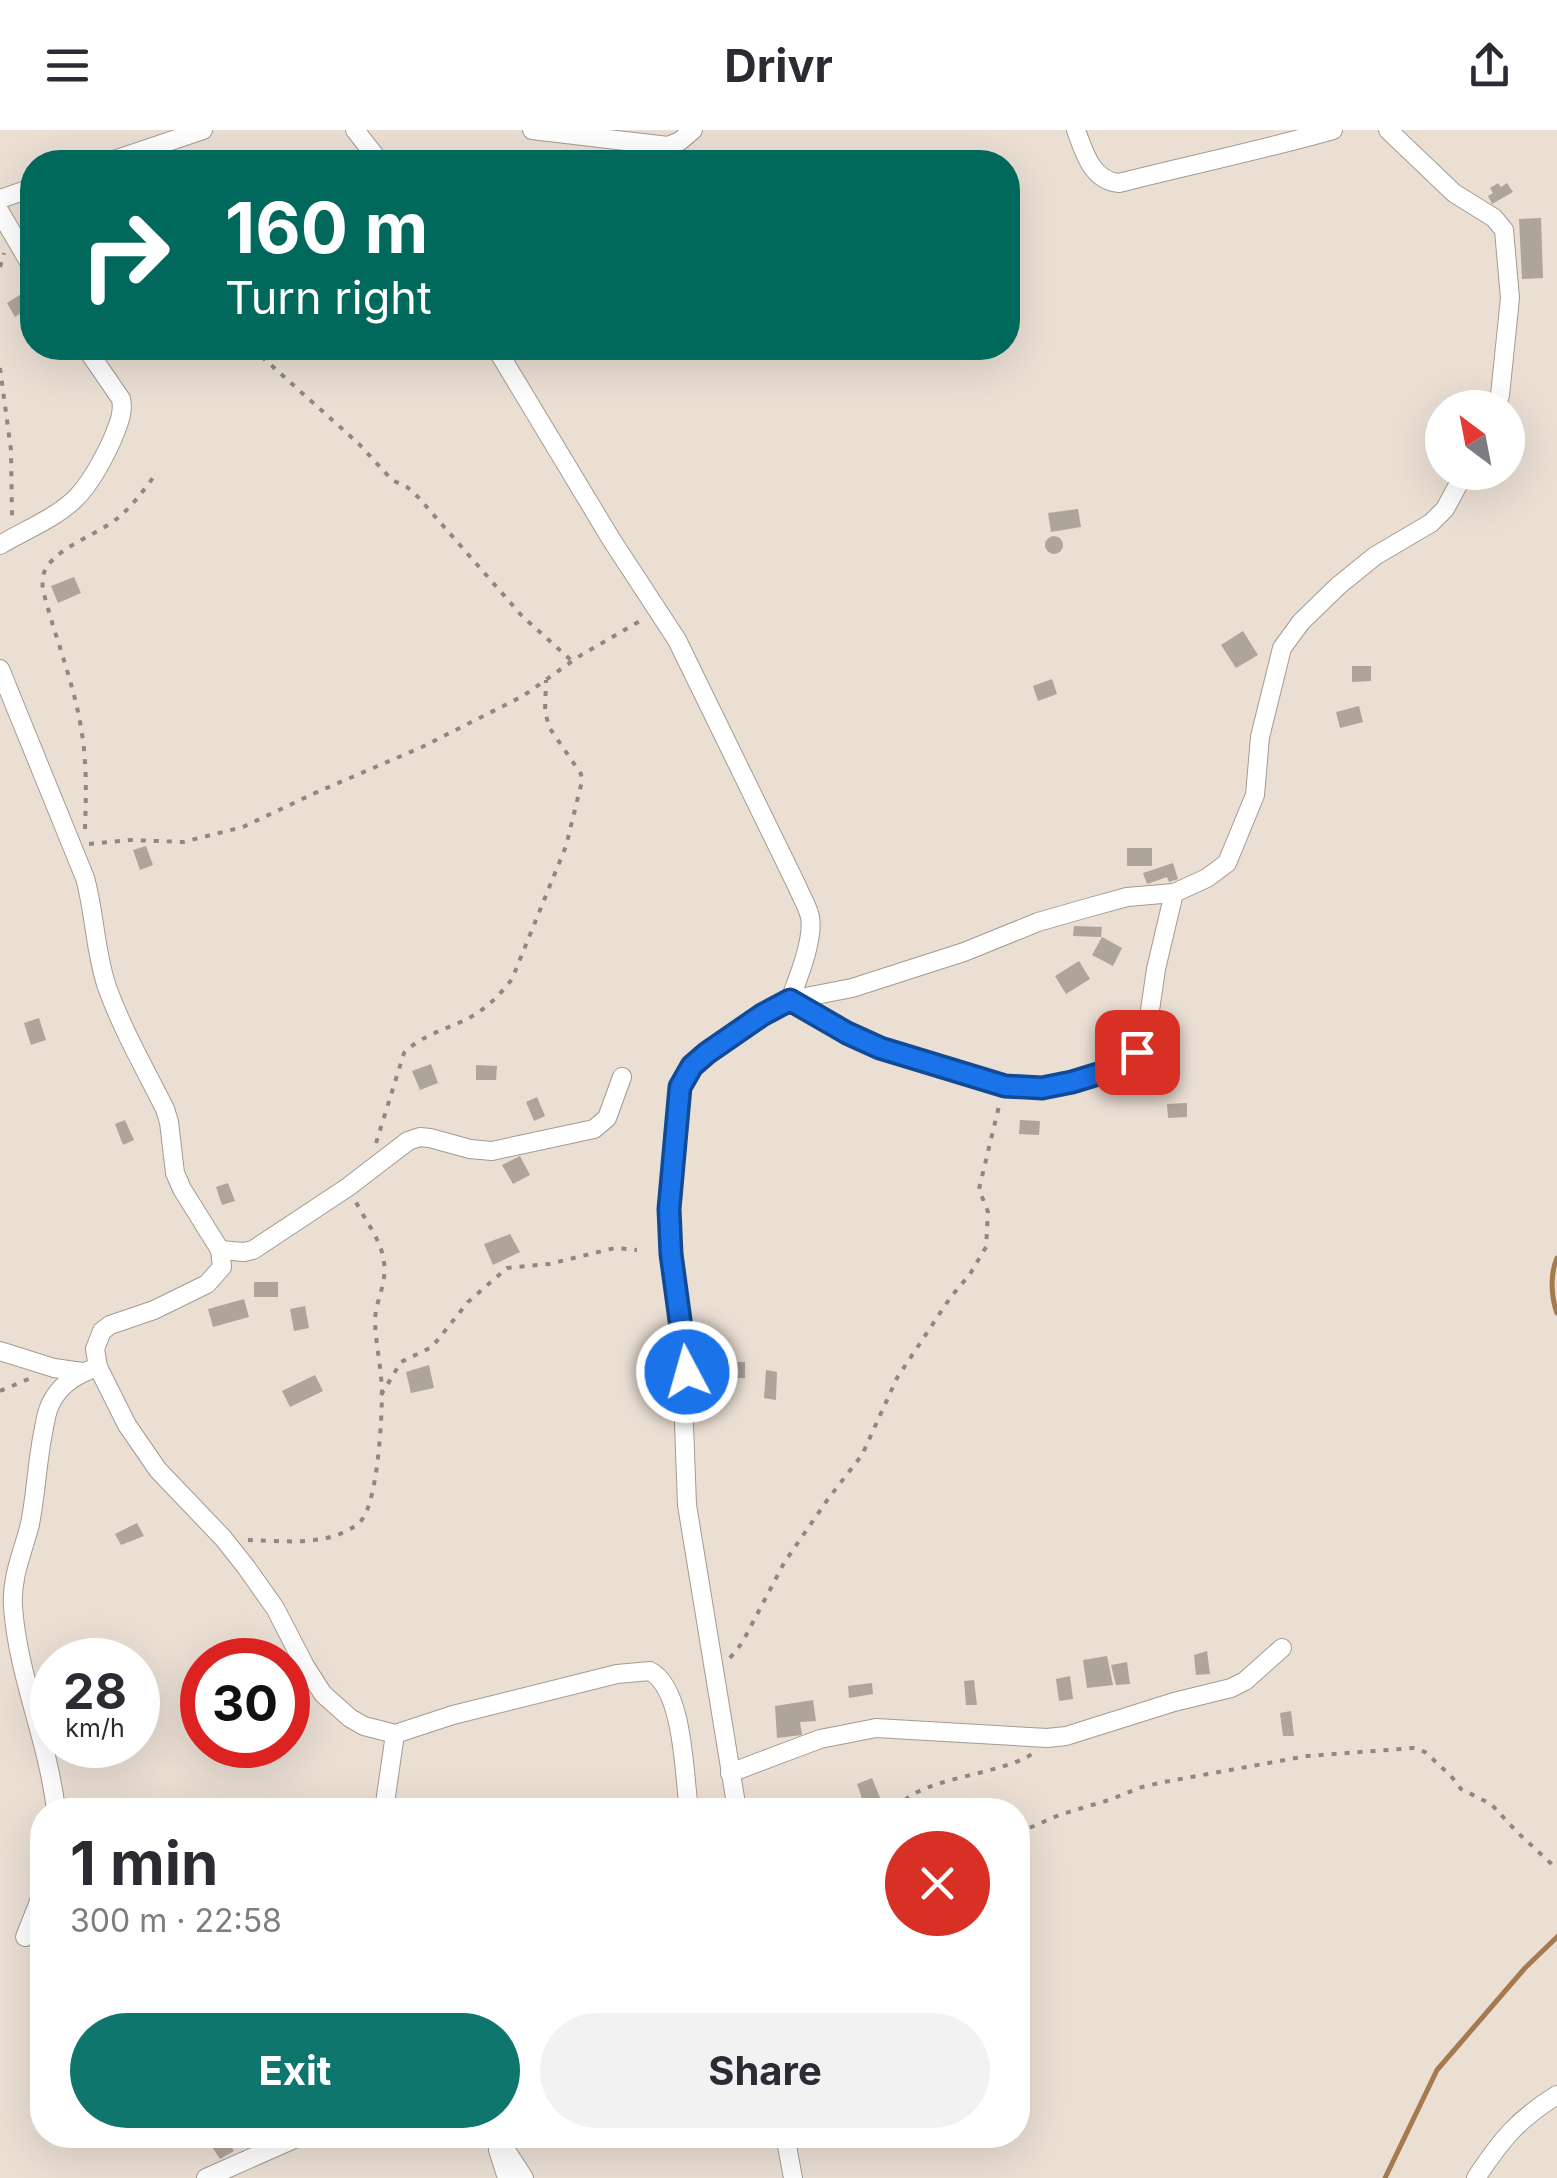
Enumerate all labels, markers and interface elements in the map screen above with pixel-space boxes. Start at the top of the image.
icon: menu [40,38,95,93]
text: Drivr [724,38,833,93]
icon: share [1462,38,1517,93]
text: 160 m [225,185,428,270]
icon: right [60,190,190,320]
text: Turn right [225,270,432,325]
north arrow [1425,390,1525,490]
map controls [1425,390,1525,490]
pin [1095,1010,1180,1095]
icon: arrive [1110,1025,1165,1080]
position arrow [635,1320,739,1424]
speed limit sign: 30 [180,1638,310,1768]
text: 28 [63,1661,127,1721]
text: km/h [65,1713,125,1743]
text: 1 min [70,1827,218,1899]
button: close [885,1831,990,1936]
text: 300 m · 22:58 [70,1901,282,1940]
button: Exit [70,2013,520,2128]
button: Share [540,2013,990,2128]

